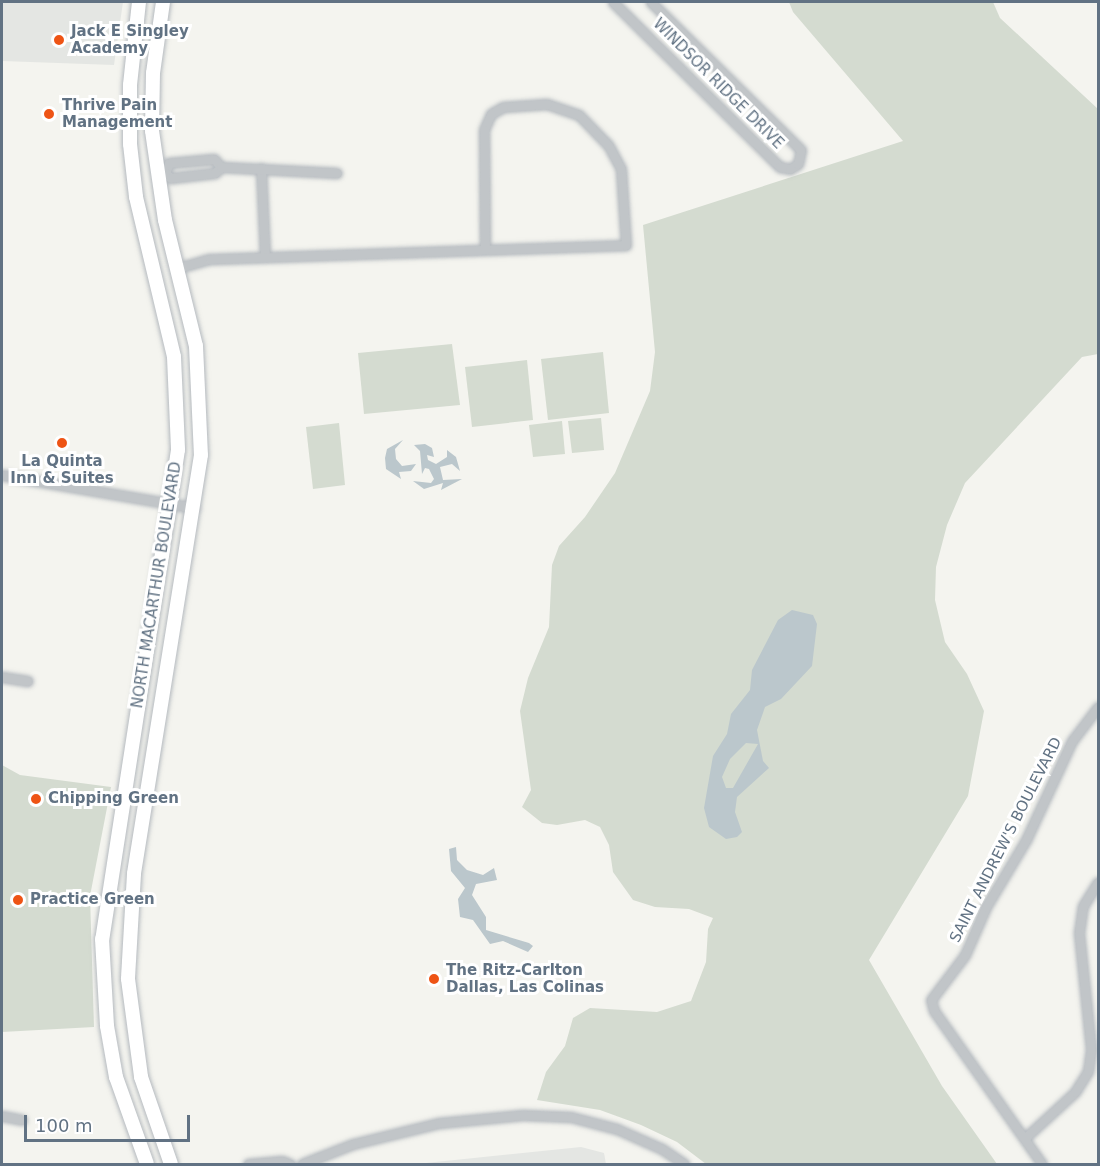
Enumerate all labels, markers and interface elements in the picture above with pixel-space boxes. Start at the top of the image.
street label: WINDSOR RIDGE DRIVE [649,15,787,153]
place label: Jack E Singley Academy [71,22,189,57]
marker: Jack E Singley Academy [52,33,66,47]
place label: Thrive Pain Management [62,96,172,131]
marker: Thrive Pain Management [40,105,58,123]
marker: La Quinta Inn & Suites [55,436,69,450]
place label: La Quinta Inn & Suites [10,452,114,487]
street label: NORTH MACARTHUR BOULEVARD [129,460,185,710]
street label: SAINT ANDREW'S BOULEVARD [946,734,1066,946]
place label: Chipping Green [48,790,179,808]
marker: Chipping Green [29,792,43,806]
place label: Practice Green [30,891,155,909]
marker: Practice Green [11,893,25,907]
place label: The Ritz-Carlton Dallas, Las Colinas [446,961,604,996]
marker: The Ritz-Carlton Dallas, Las Colinas [427,972,441,986]
scale bar [27,1103,194,1141]
text: 100 m [35,1115,93,1136]

